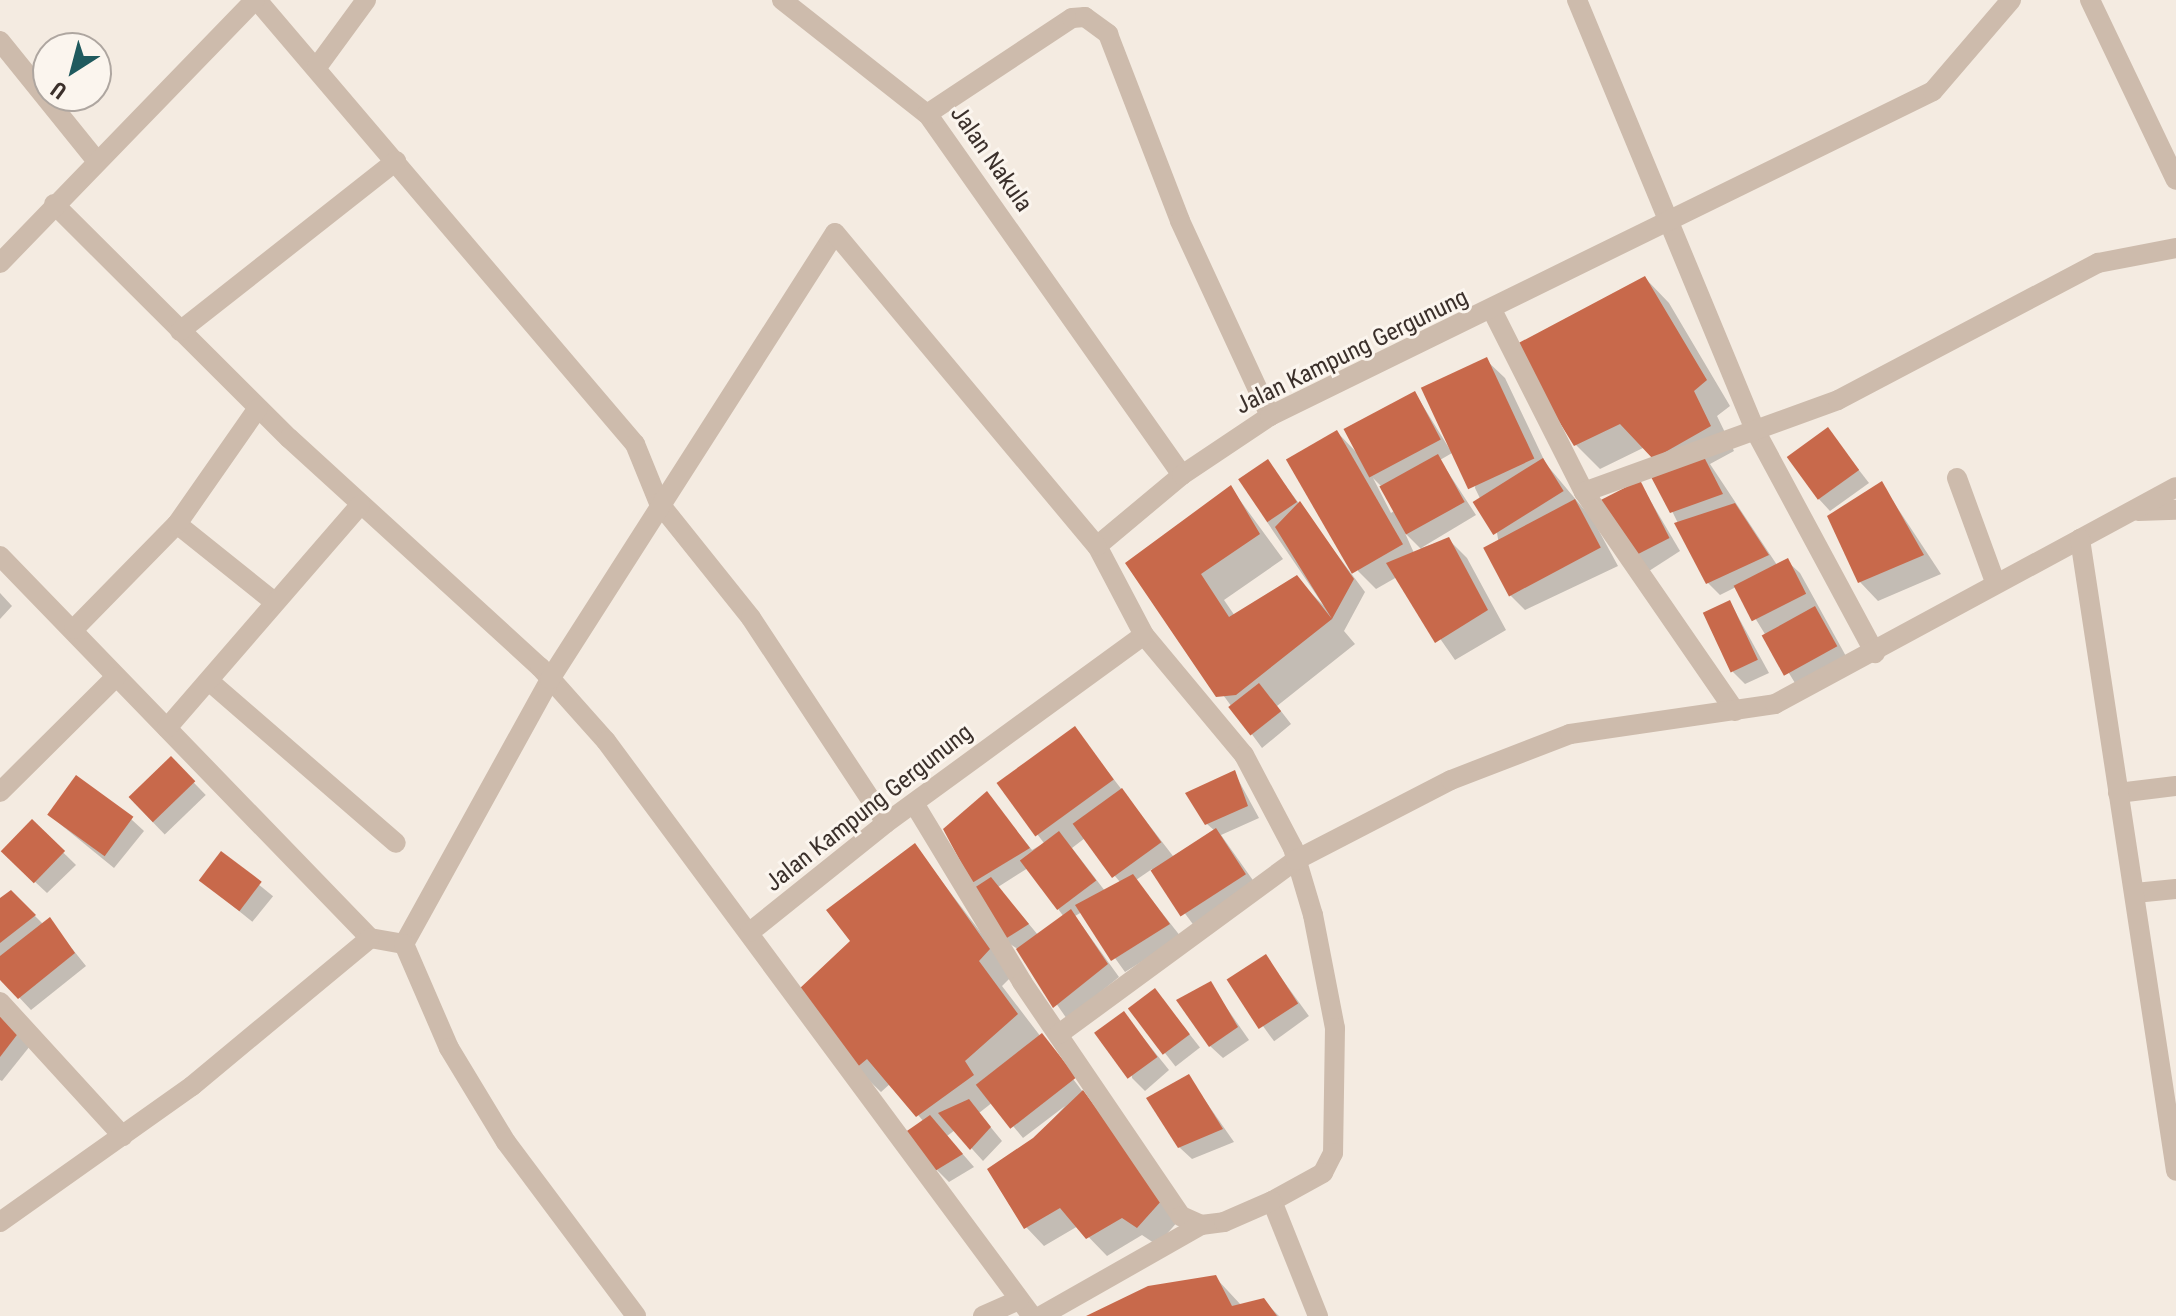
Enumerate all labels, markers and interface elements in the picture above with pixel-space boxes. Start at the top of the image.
north arrow [32,32,112,112]
text: U [46,76,71,104]
street label: Jalan Nakula [944,100,1038,218]
street label: Jalan Kampung Gergunung [1231,283,1473,421]
street label: Jalan Kampung Gergunung [760,718,978,898]

